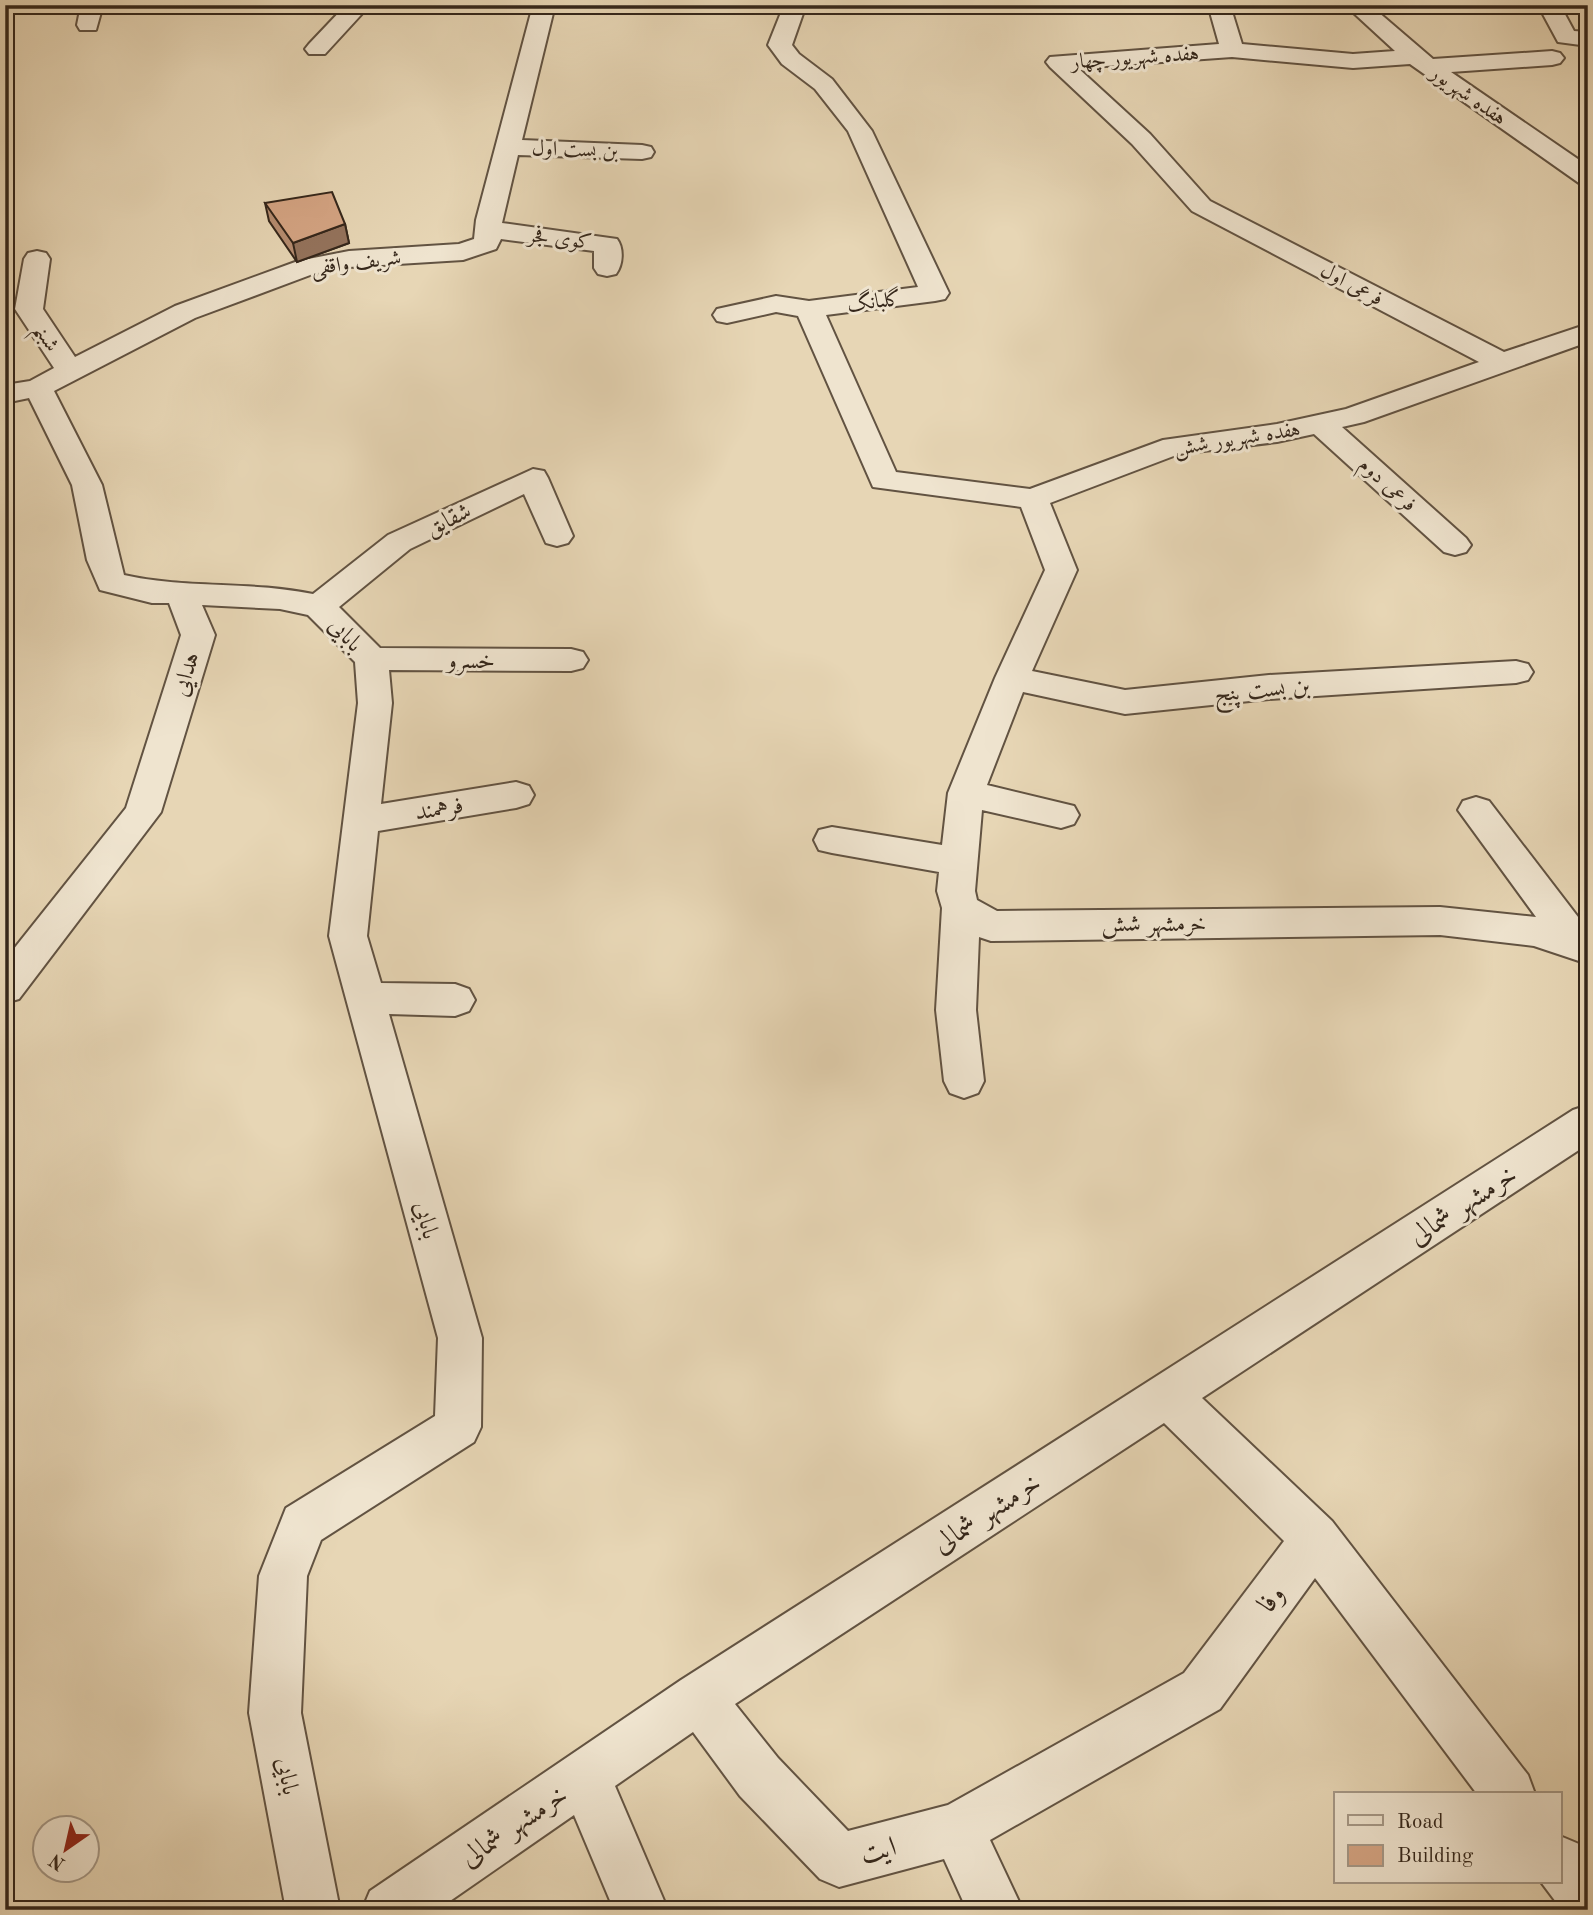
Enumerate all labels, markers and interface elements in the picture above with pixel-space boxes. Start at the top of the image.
street label: هفده شهریور چهار [1068,44,1200,76]
street label: هفده شهریور [1424,61,1510,131]
street label: بن بست اول [531,138,619,163]
street label: کوی فجر [525,224,593,255]
street label: شریف واقفی [310,248,403,282]
street label: فرعی اول [1316,260,1386,311]
street label: گلبانگ [846,285,902,317]
street label: شبنم [22,320,62,361]
street label: هفده شهریور شش [1173,419,1302,462]
street label: فرعی دوم [1350,454,1420,521]
street label: شقایق [422,500,476,543]
street label: بابایی [322,613,366,658]
street label: هدایی [169,650,206,700]
street label: خسرو [444,650,495,676]
street label: بن بست پنج [1213,675,1312,714]
street label: فرهمند [413,794,465,827]
street label: خرمشهر شش [1101,913,1207,939]
street label: خرمشهر شمالی [1405,1161,1524,1253]
street label: بابایی [408,1199,442,1242]
street label: خرمشهر شمالی [929,1469,1048,1561]
street label: وفا [1253,1581,1291,1619]
street label: بابایی [270,1756,301,1797]
street label: خرمشهر شمالی [456,1782,574,1875]
legend [1334,1792,1562,1884]
text: Road [1397,1812,1444,1833]
north arrow [32,1814,102,1884]
street label: ایت [858,1834,900,1871]
text: Building [1397,1846,1474,1867]
text: N [46,1849,69,1873]

